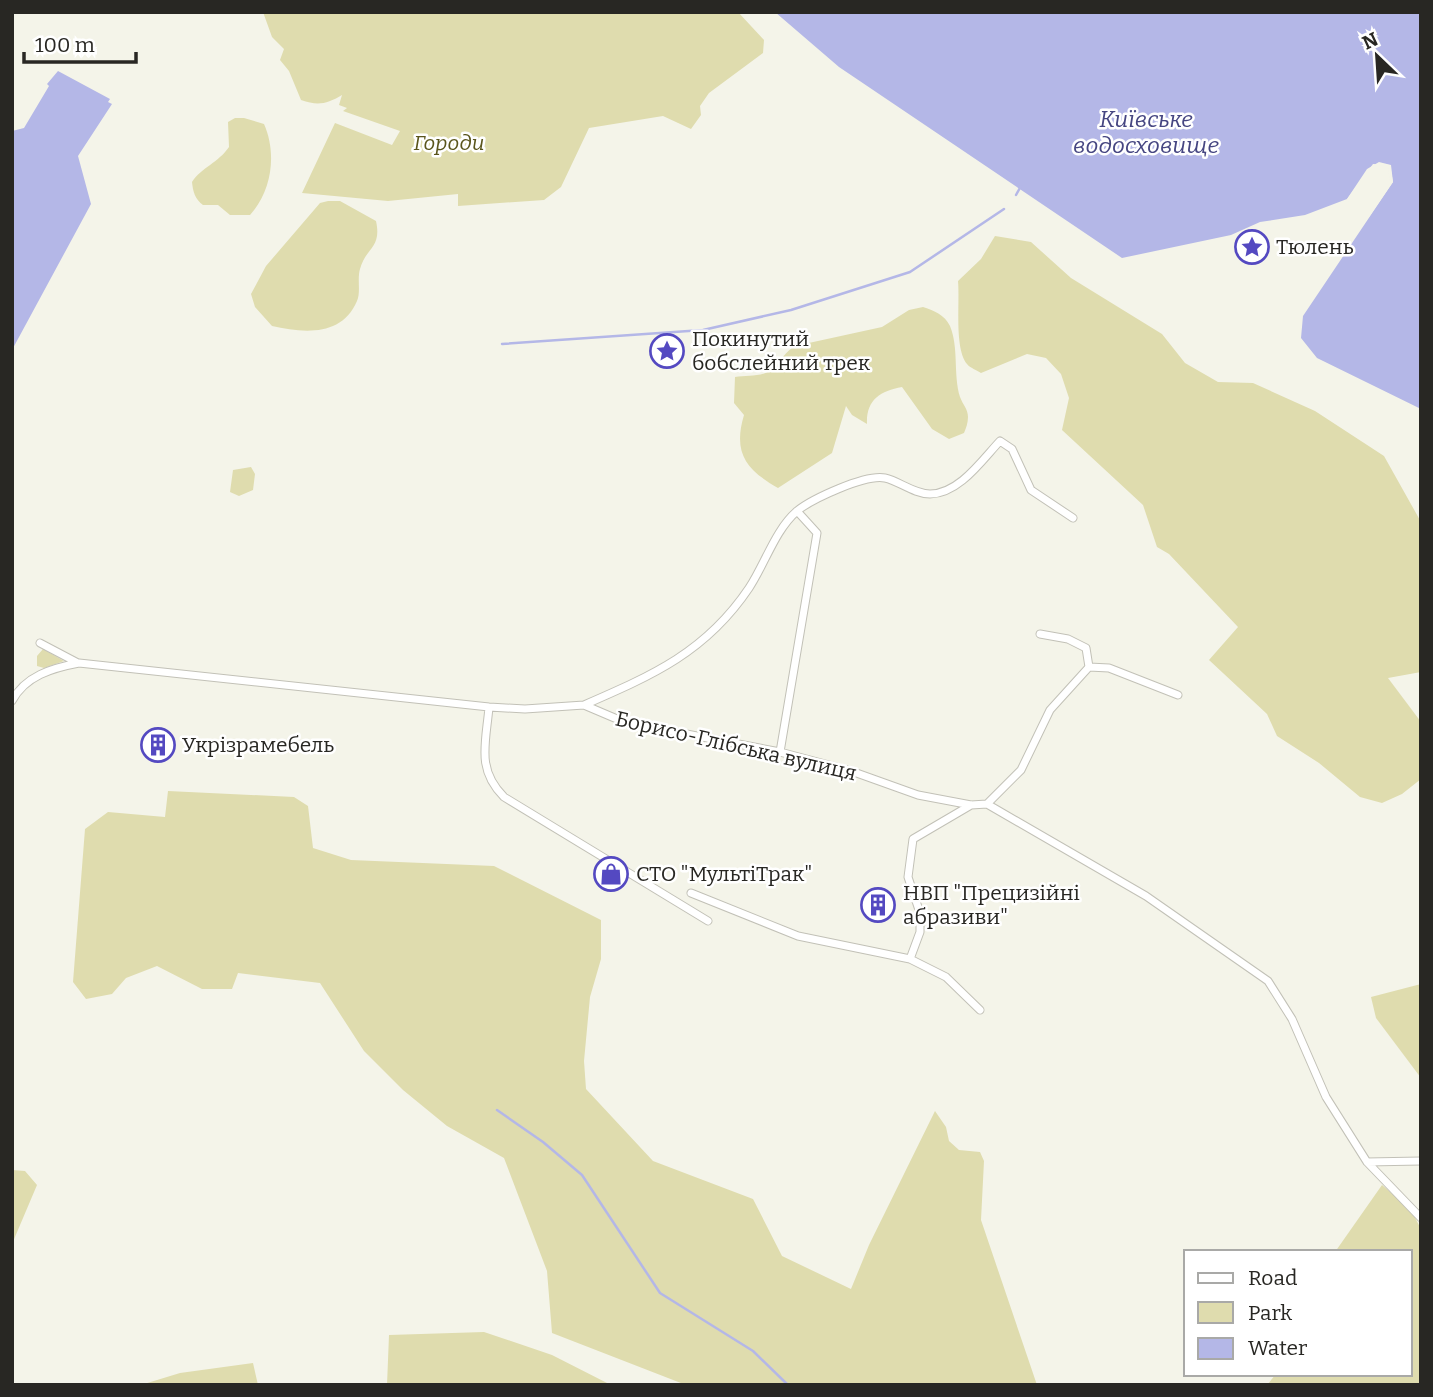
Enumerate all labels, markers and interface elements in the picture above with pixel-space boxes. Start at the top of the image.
scale bar [24,21,136,65]
north arrow [1342,21,1412,91]
text: N [1359,27,1382,55]
text: 100 m [35,32,95,58]
water label: Київське водосховище [1073,105,1219,159]
park label: Городи [414,130,484,156]
place icon: Тюлень [1233,228,1271,266]
place label: Тюлень [1276,234,1354,260]
place label: Покинутий бобслейний трек [692,326,871,376]
place icon: Покинутий бобслейний трек [648,332,686,370]
street label: Борисо-Глібська вулиця [613,706,859,786]
building icon: Укрізрамебель [139,726,177,764]
place label: Укрізрамебель [182,732,334,758]
shop icon: СТО "МультіТрак" [592,855,630,893]
place label: СТО "МультіТрак" [636,861,812,887]
place label: НВП "Прецизійні абразиви" [903,880,1080,930]
building icon: НВП "Прецизійні абразиви" [859,886,897,924]
legend [1184,1250,1412,1376]
text: Road [1248,1265,1297,1291]
text: Park [1248,1300,1292,1326]
text: Water [1248,1335,1307,1361]

